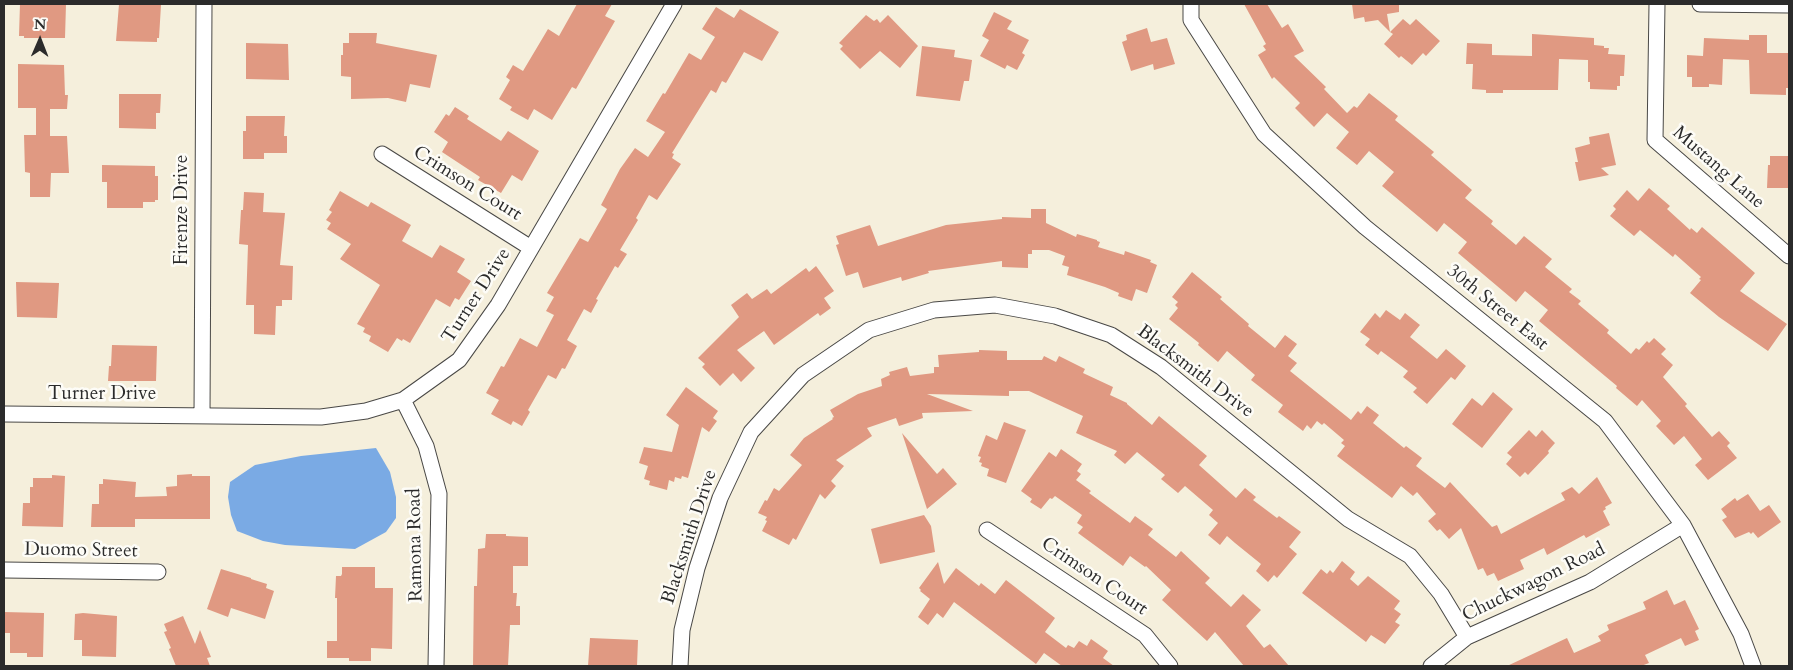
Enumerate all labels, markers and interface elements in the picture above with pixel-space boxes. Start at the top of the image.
north arrow [15,15,65,65]
text: N [34,15,47,34]
street label: Mustang Lane [1667,122,1769,214]
street label: Crimson Court [409,142,525,226]
street label: Firenze Drive [172,155,194,265]
street label: Turner Drive [438,244,516,348]
street label: 30th Street East [1442,260,1552,356]
street label: Blacksmith Drive [1132,321,1258,423]
street label: Turner Drive [48,384,156,406]
street label: Blacksmith Drive [658,467,722,607]
street label: Ramona Road [404,488,428,602]
street label: Crimson Court [1036,533,1152,621]
street label: Duomo Street [24,539,138,563]
street label: Chuckwagon Road [1459,539,1609,627]

